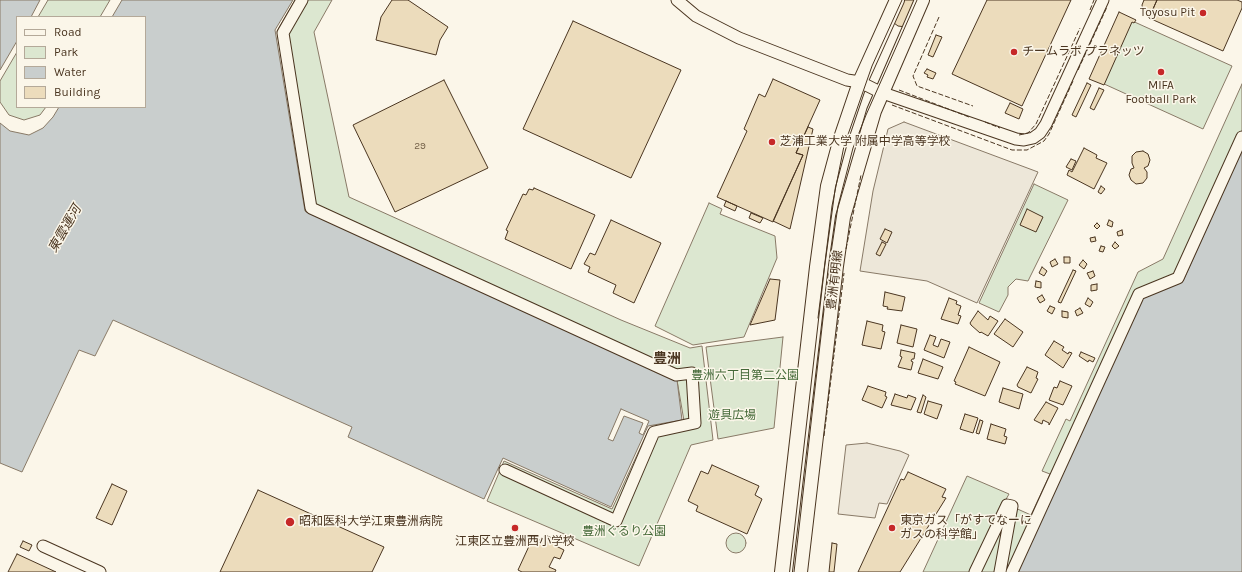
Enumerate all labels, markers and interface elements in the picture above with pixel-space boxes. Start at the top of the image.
place label: Toyosu Pit [1140,6,1195,20]
marker: Toyosu Pit [1198,8,1208,18]
legend [16,16,146,108]
text: Road [54,25,82,39]
text: Park [54,45,78,59]
place label: チームラボ プラネッツ [1022,45,1145,59]
marker: チームラボ プラネッツ [1009,47,1019,57]
text: Water [54,65,86,79]
marker: MIFA Football Park [1156,67,1166,77]
place label: MIFA Football Park [1125,79,1197,107]
text: Building [54,85,100,99]
place label: 芝浦工業大学 附属中学高等学校 [780,135,951,149]
marker: 芝浦工業大学 附属中学高等学校 [767,137,777,147]
house number: 29 [414,140,426,152]
water label: 東雲運河 [45,203,85,255]
street label: 豊洲有明線 [824,249,846,311]
district label: 豊洲 [653,351,681,367]
park label: 豊洲六丁目第二公園 [691,369,799,383]
park label: 遊具広場 [708,409,756,423]
place label: 東京ガス「がすてなーに ガスの科学館」 [900,514,1032,542]
place label: 昭和医科大学江東豊洲病院 [299,515,443,529]
marker: 昭和医科大学江東豊洲病院 [284,516,296,528]
marker: 江東区立豊洲西小学校 [510,523,520,533]
marker: 東京ガス「がすてなーに ガスの科学館」 [887,523,897,533]
park label: 豊洲ぐるり公園 [582,525,666,539]
place label: 江東区立豊洲西小学校 [455,535,575,549]

